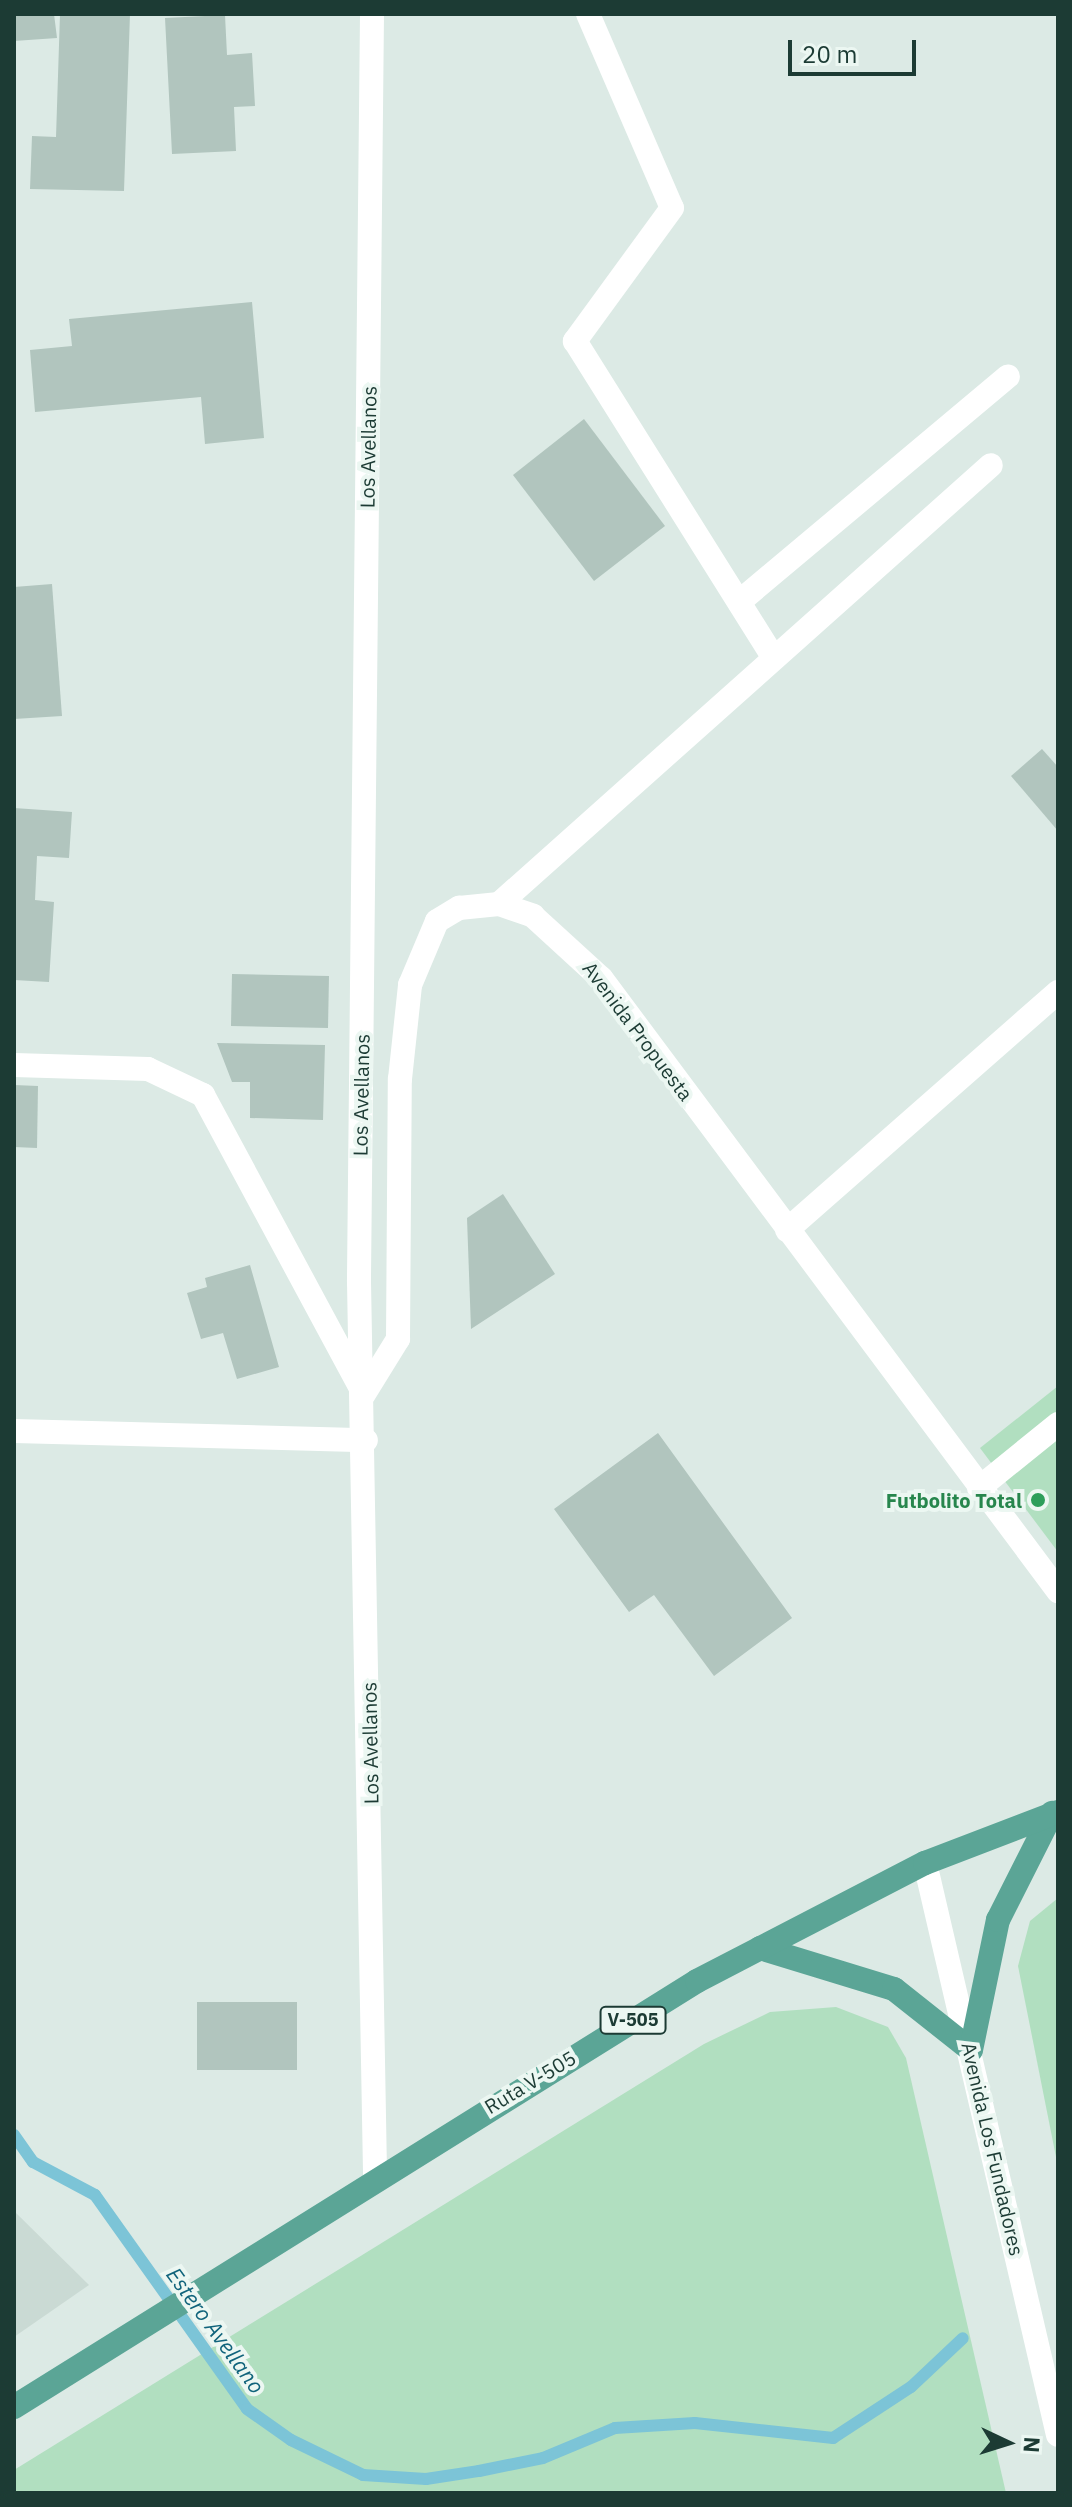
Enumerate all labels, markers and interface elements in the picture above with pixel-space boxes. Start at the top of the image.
scale bar [792,24,920,74]
text: 20 m [802,38,857,70]
street label: Los Avellanos [355,386,381,508]
street label: Avenida Propuesta [578,957,698,1105]
street label: Los Avellanos [348,1034,374,1156]
place label: Futbolito Total [886,1488,1022,1512]
marker: Futbolito Total [1029,1491,1047,1509]
street label: Los Avellanos [357,1682,383,1804]
road number: V-505 [599,2006,667,2034]
street label: Avenida Los Fundadores [957,2040,1029,2258]
street label: Ruta V-505 [480,2045,580,2119]
water label: Estero Avellano [161,2262,271,2398]
north arrow [968,2403,1048,2483]
text: N [1017,2436,1047,2454]

